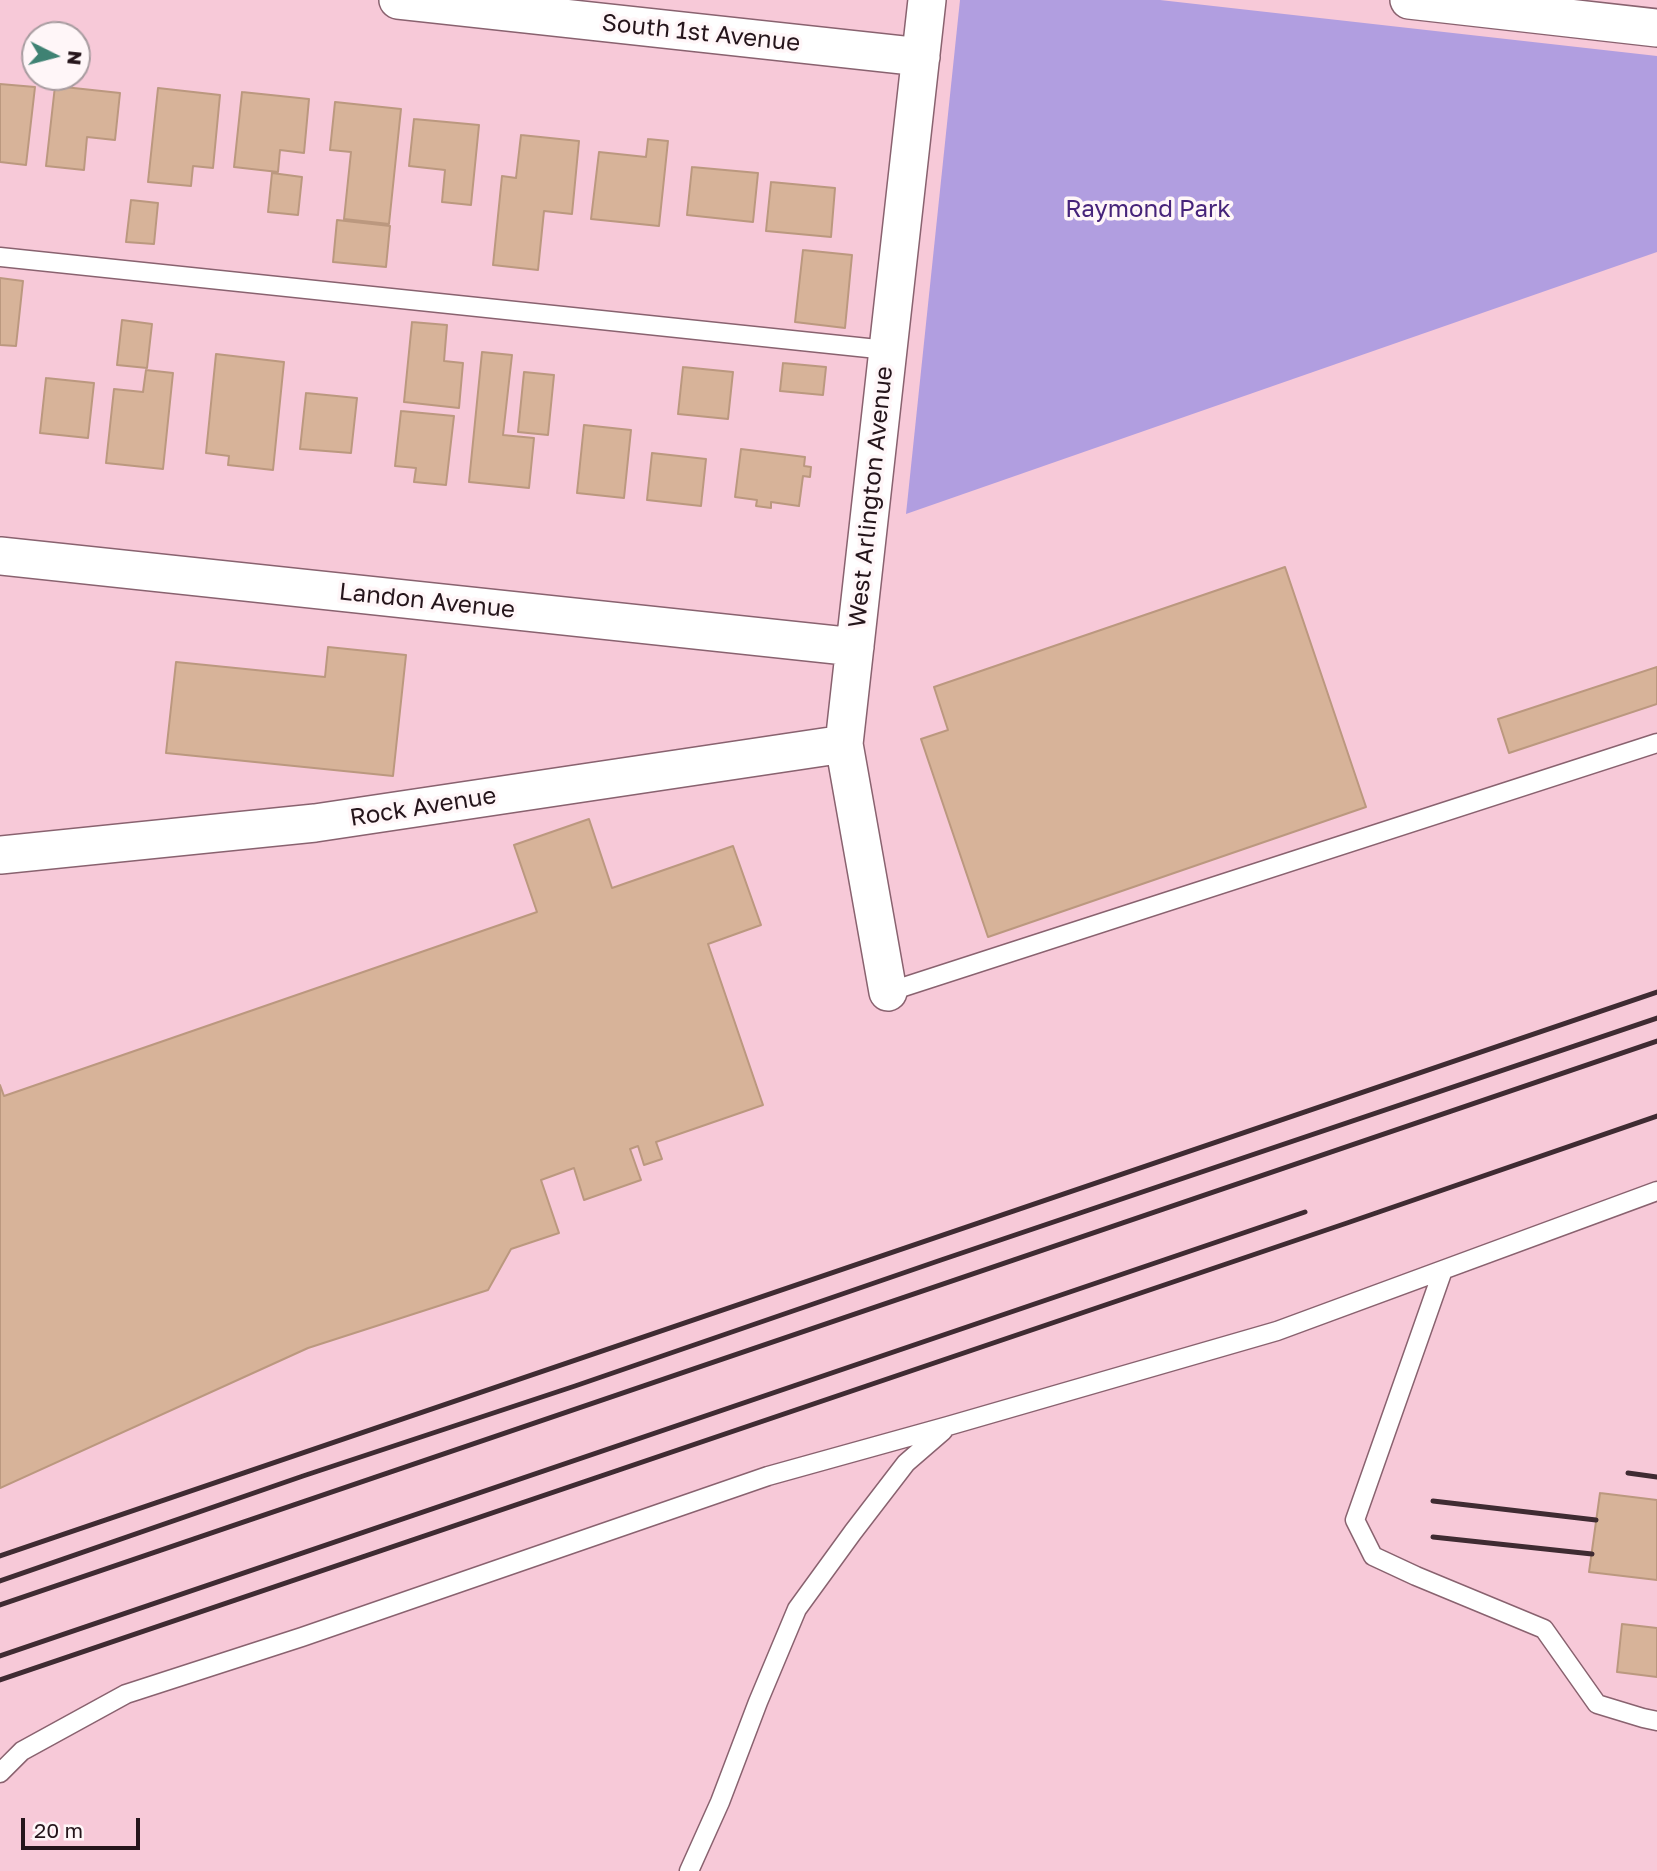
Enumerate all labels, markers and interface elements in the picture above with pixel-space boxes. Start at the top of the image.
street label: South 1st Avenue [600,8,802,58]
north arrow [21,21,91,91]
text: N [63,50,88,66]
park label: Raymond Park [1065,195,1231,223]
street label: West Arlington Avenue [843,365,899,629]
street label: Landon Avenue [338,577,516,625]
street label: Rock Avenue [348,781,498,833]
scale bar [24,1804,144,1848]
text: 20 m [34,1817,83,1843]

